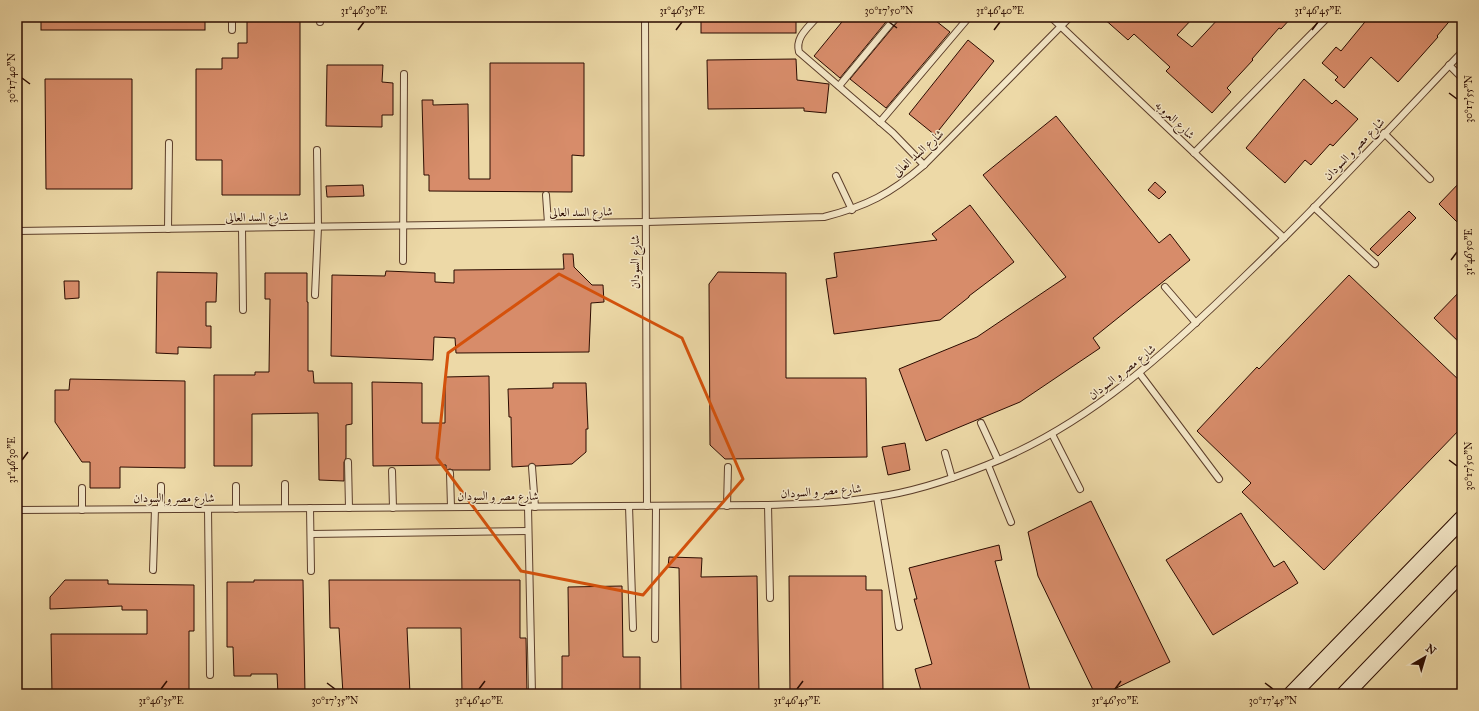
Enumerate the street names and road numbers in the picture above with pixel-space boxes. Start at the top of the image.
street label: شارع العروبه [1150,98,1198,145]
street label: شارع مصر و السودان [1321,115,1390,186]
street label: شارع السد العالى [890,126,949,182]
street label: شارع السد العالى [549,204,613,224]
street label: شارع السد العالى [225,209,289,229]
street label: شارع السودان [628,235,646,289]
street label: شارع مصر و السودان [1086,341,1161,406]
street label: شارع مصر و السودان [780,481,863,505]
street label: شارع مصر و السودان [457,489,539,507]
street label: شارع مصر و السودان [133,491,215,509]

